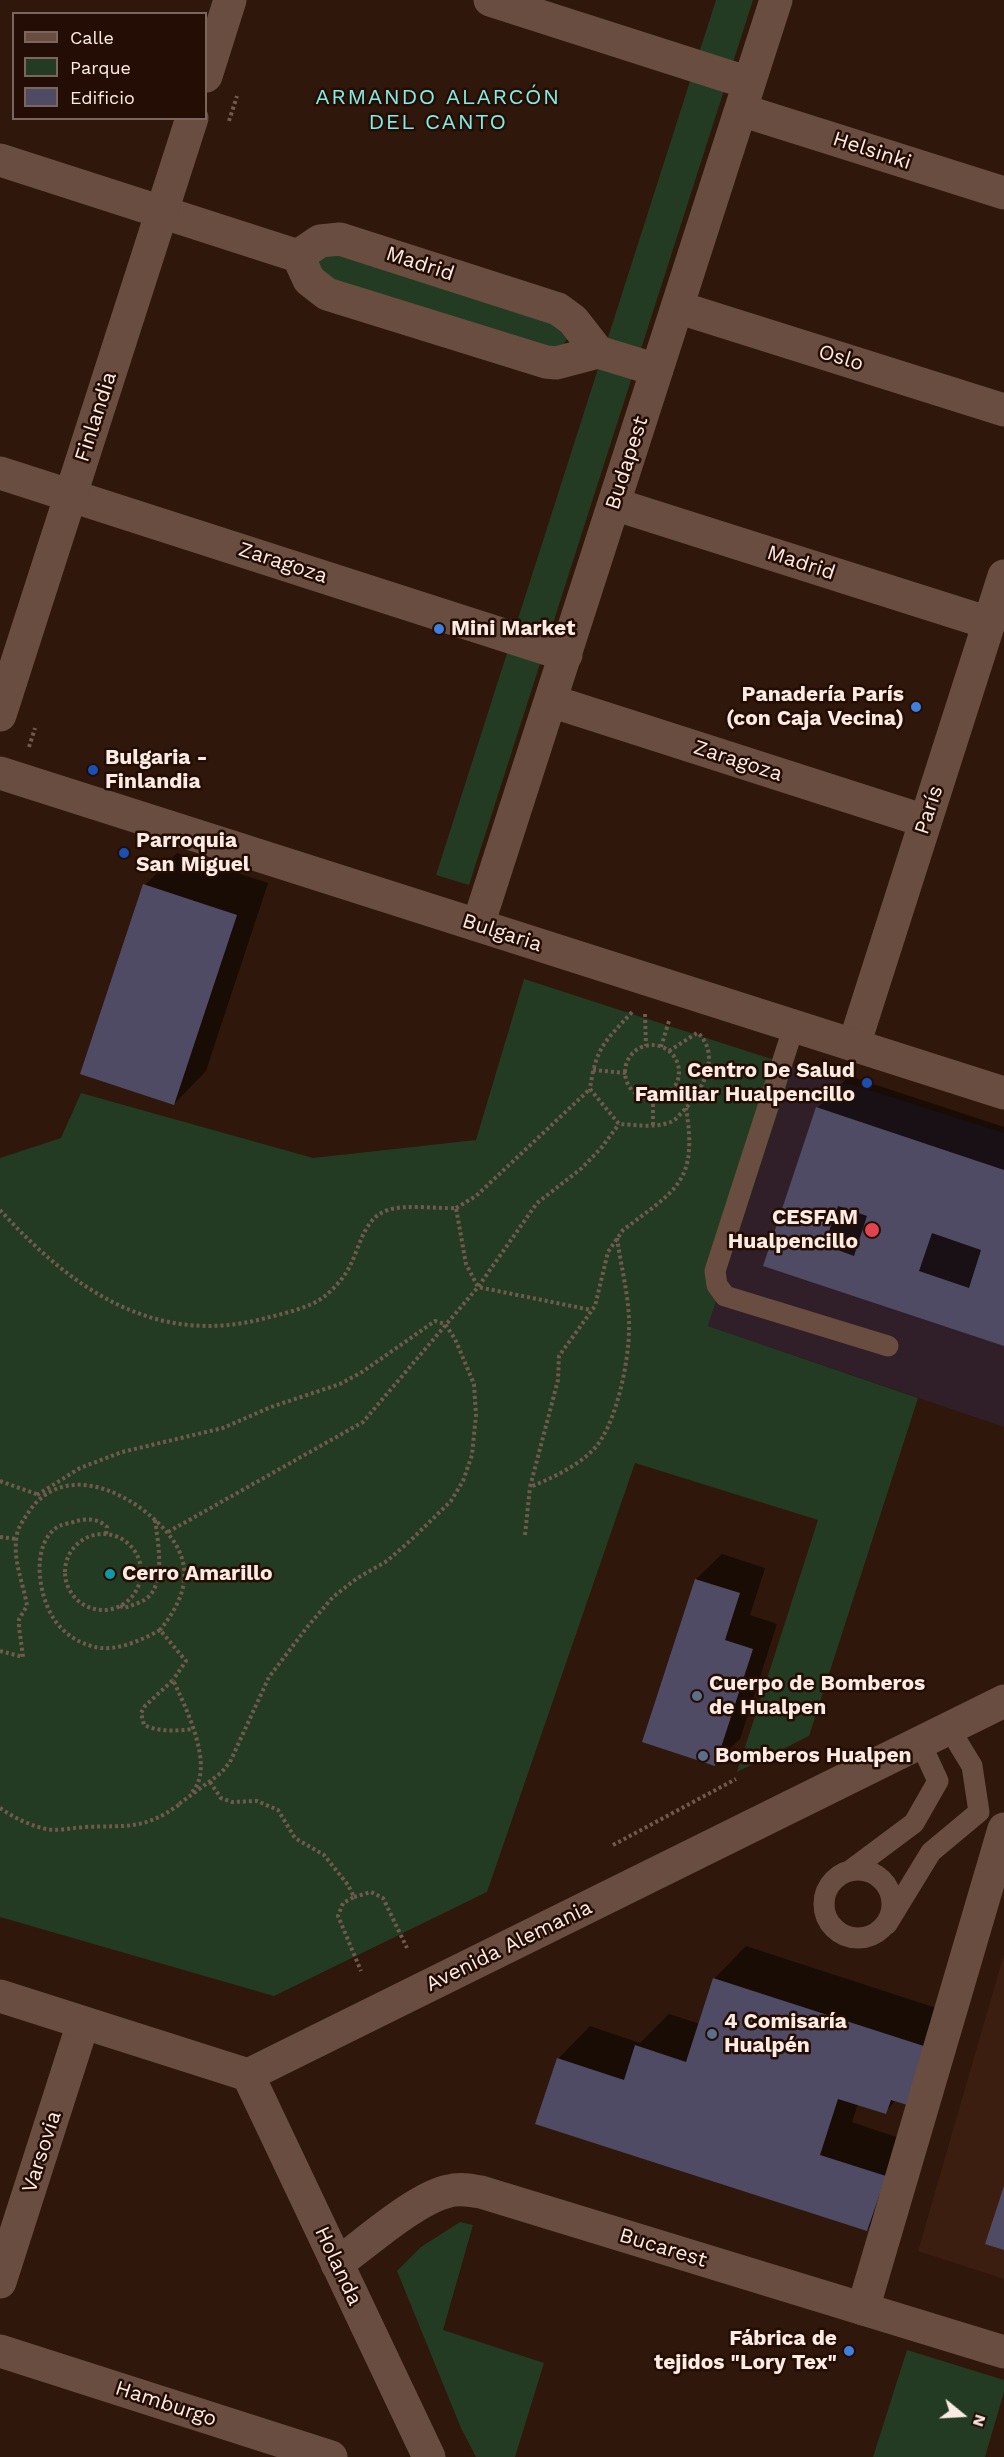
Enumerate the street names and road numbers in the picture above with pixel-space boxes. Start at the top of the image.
street label: Helsinki [830,127,914,175]
street label: Madrid [383,241,457,287]
street label: Oslo [815,339,867,377]
street label: Finlandia [70,369,122,465]
street label: Budapest [600,413,654,513]
street label: Zaragoza [235,537,331,589]
street label: Madrid [764,540,838,586]
street label: Zaragoza [690,735,786,787]
street label: París [909,782,949,838]
street label: Bulgaria [459,908,545,958]
street label: Avenida Alemania [422,1895,596,1997]
street label: Varsovia [17,2108,67,2196]
street label: Holanda [309,2223,367,2309]
street label: Bucarest [616,2223,710,2273]
street label: Hamburgo [112,2376,220,2432]

